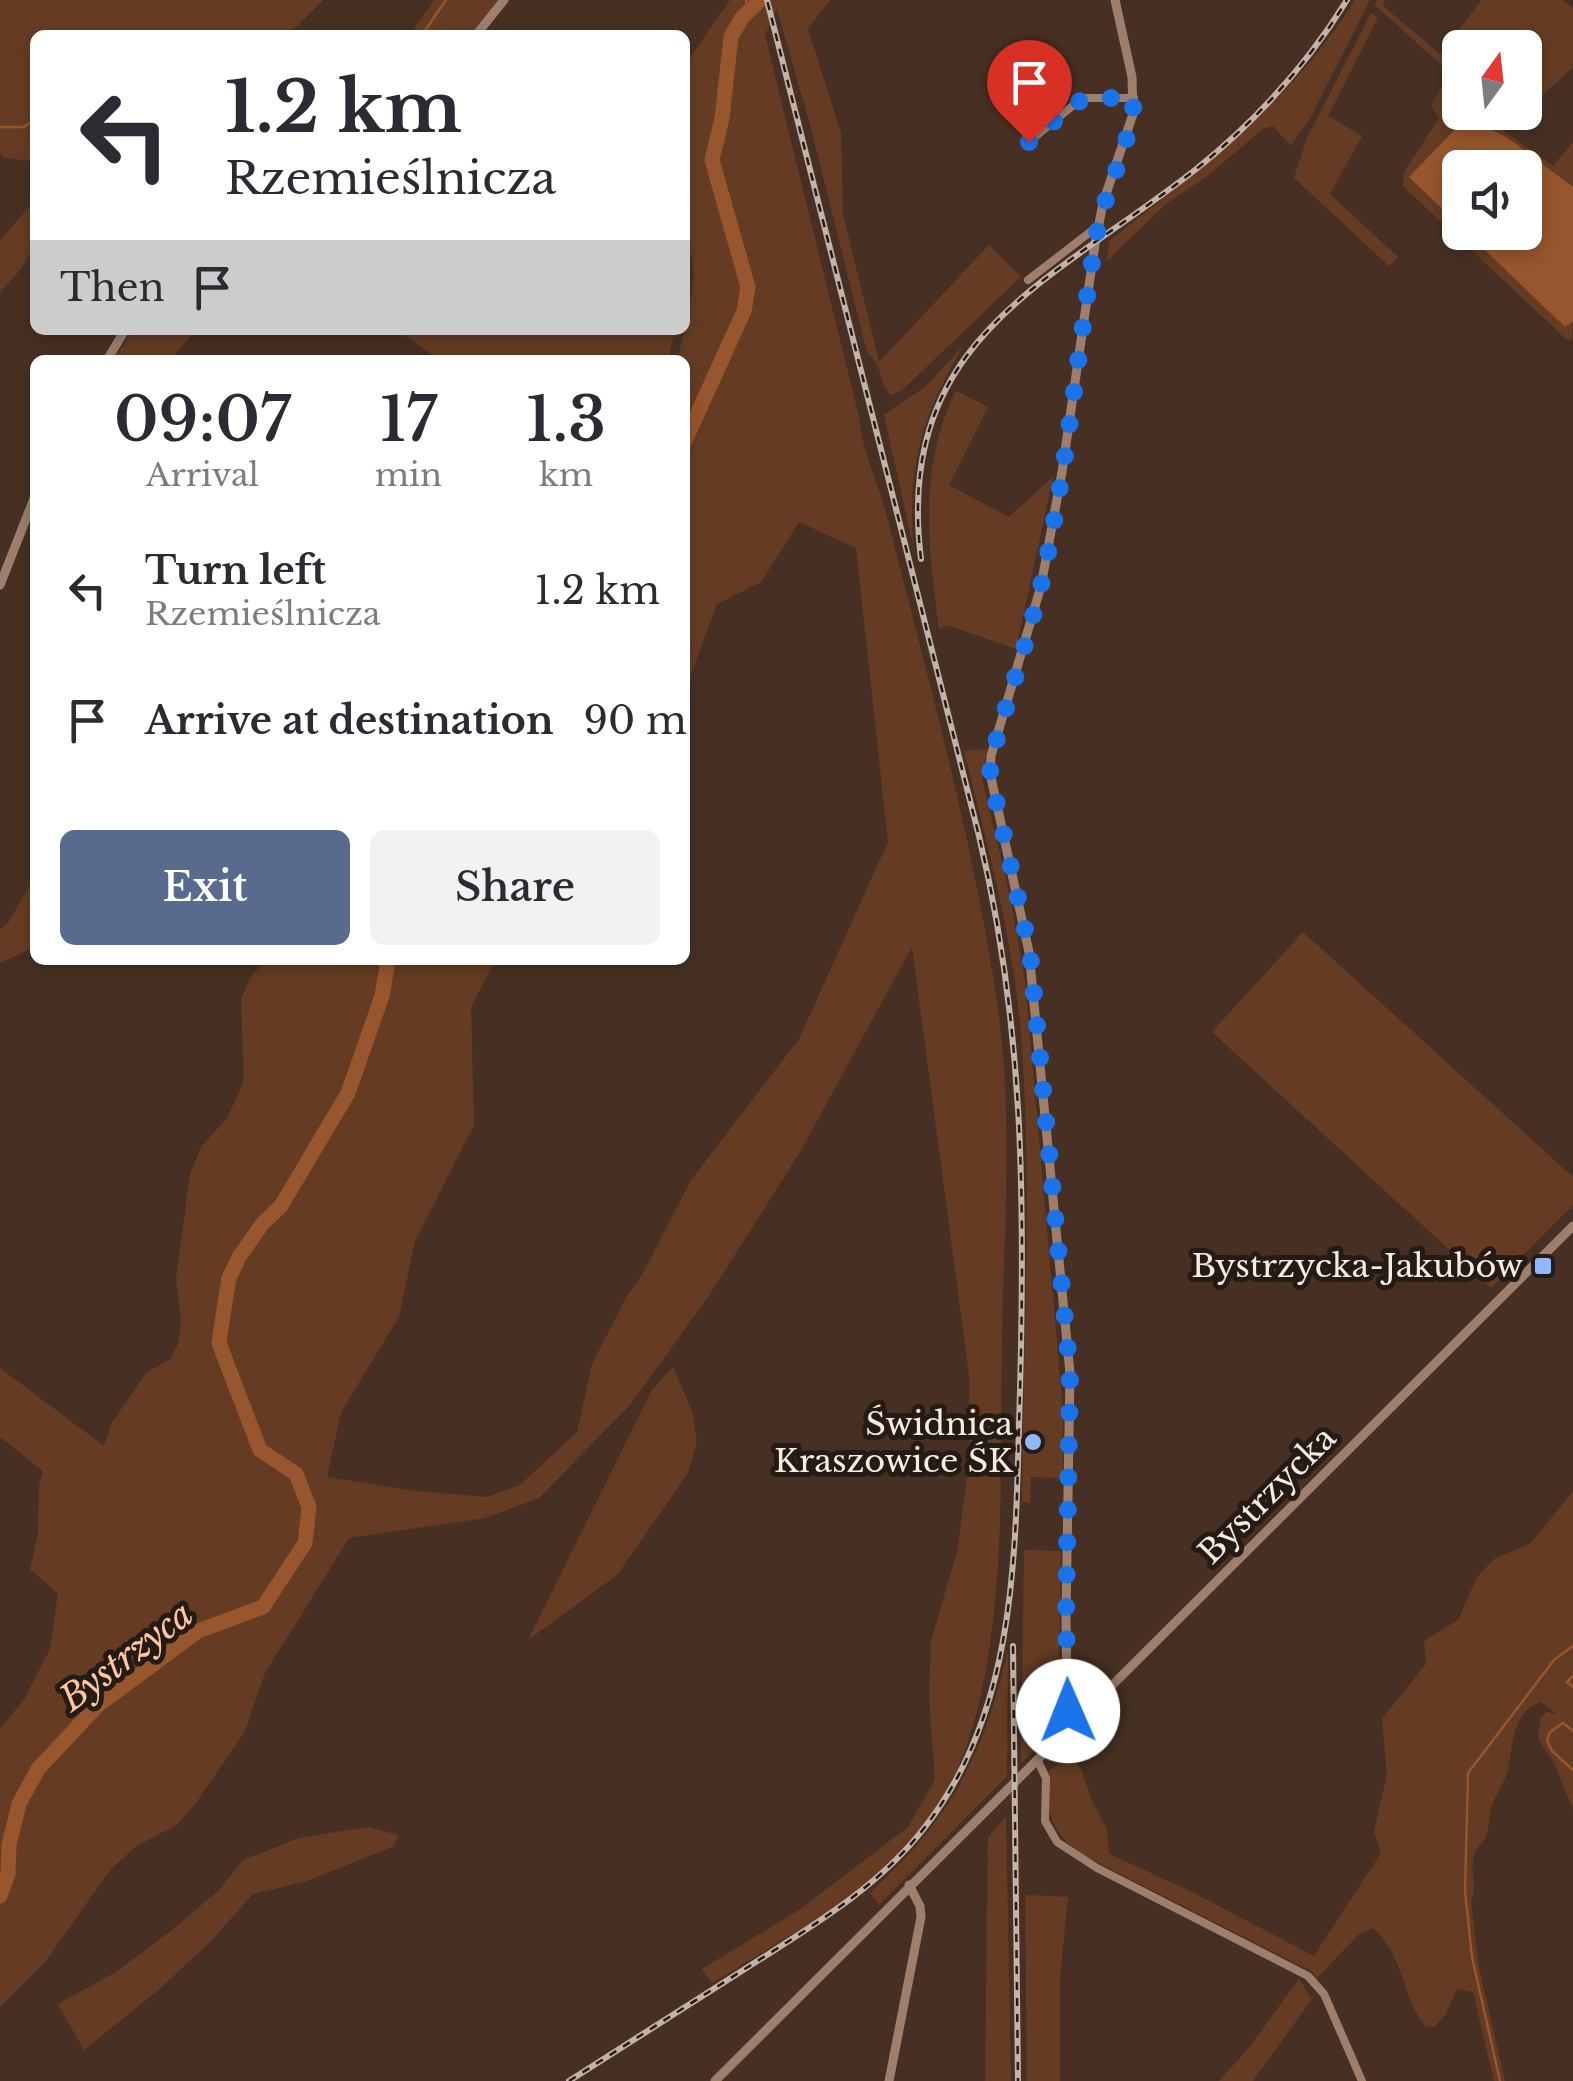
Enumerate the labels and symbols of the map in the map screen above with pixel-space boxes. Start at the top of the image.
north arrow [1442,30,1542,130]
pin [987,40,1072,143]
place label: Bystrzycka-Jakubów [1191,1246,1523,1286]
marker: Bystrzycka-Jakubów [1532,1255,1554,1277]
place label: Świdnica Kraszowice ŚK [774,1404,1014,1481]
street label: Bystrzycka [1190,1418,1344,1572]
marker: Świdnica Kraszowice ŚK [1022,1431,1044,1453]
water label: Bystrzyca [49,1592,201,1721]
position arrow [1016,1659,1120,1763]

